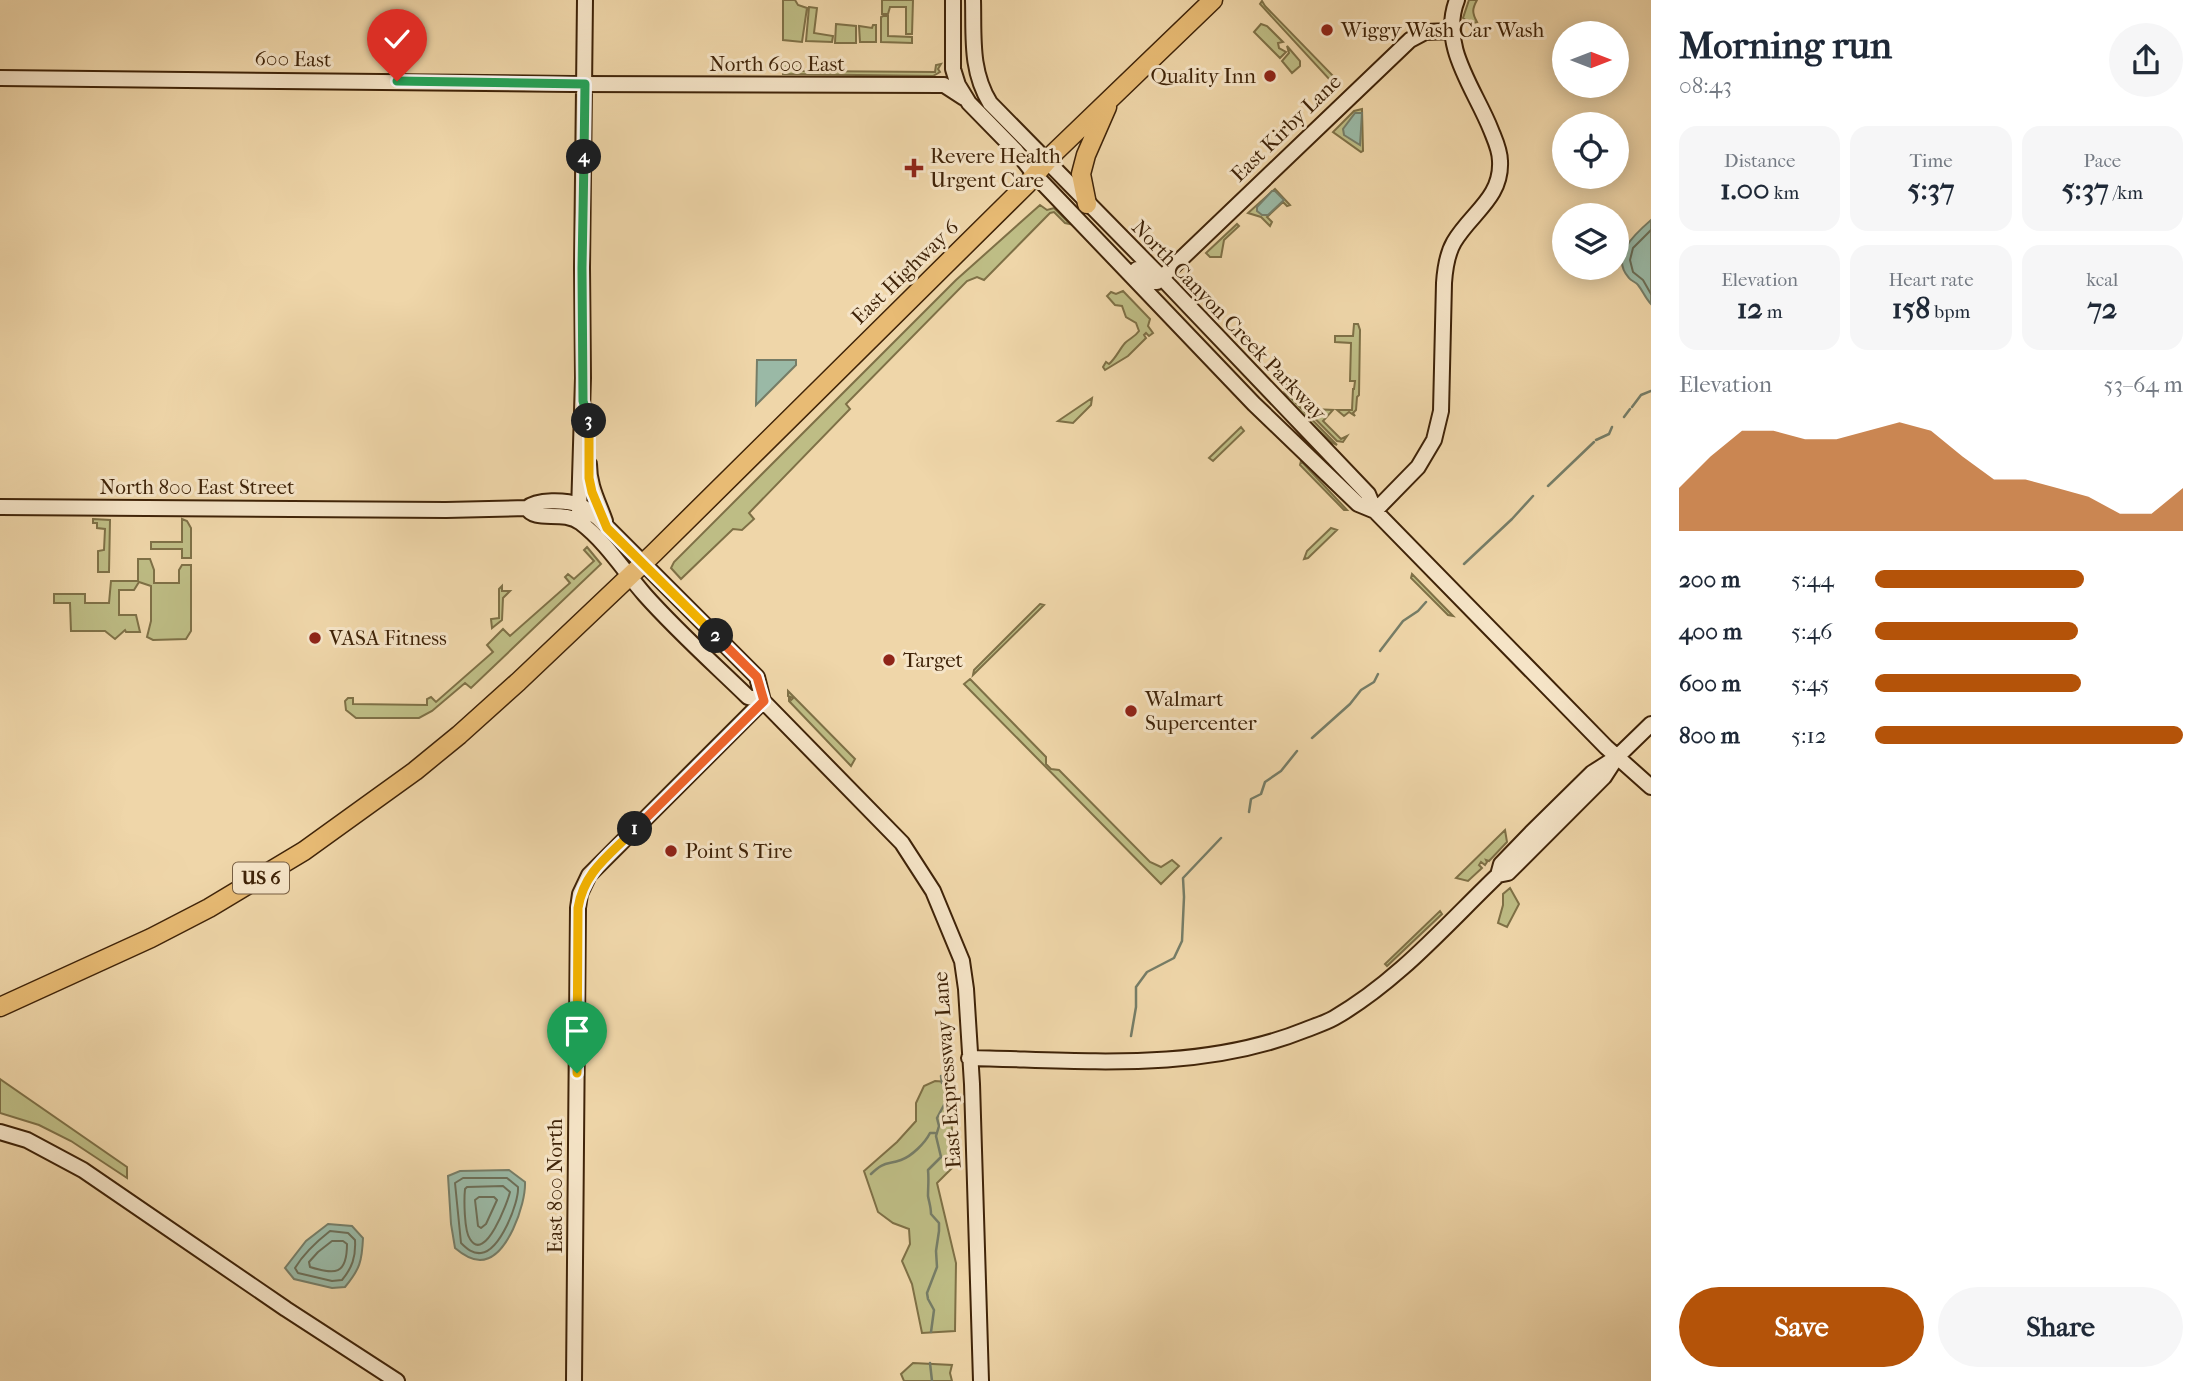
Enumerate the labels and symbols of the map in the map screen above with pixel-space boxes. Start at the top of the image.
pin [367,9,427,81]
place label: Wiggy Wash Car Wash [1340,18,1545,42]
north arrow [1552,21,1629,98]
marker: Wiggy Wash Car Wash [1319,22,1335,38]
street label: 600 East [254,46,332,72]
street label: North 600 East [709,52,845,76]
place label: Quality Inn [1151,64,1256,88]
marker: Quality Inn [1262,68,1278,84]
street label: East Kirby Lane [1226,69,1346,187]
pin: 4 [566,140,602,174]
place label: Revere Health Urgent Care [930,144,1061,192]
marker: Revere Health Urgent Care [904,158,924,178]
street label: East Highway 6 [847,215,964,329]
street label: North Canyon Creek Parkway [1127,215,1332,426]
pin: 3 [572,404,606,438]
street label: North 800 East Street [100,475,295,499]
pin: 2 [698,618,734,654]
place label: VASA Fitness [328,626,447,650]
marker: VASA Fitness [307,630,323,646]
place label: Target [903,648,964,672]
marker: Target [881,652,897,668]
place label: Walmart Supercenter [1144,687,1257,735]
marker: Walmart Supercenter [1123,703,1139,719]
pin: 1 [618,812,652,846]
place label: Point S Tire [685,839,792,863]
marker: Point S Tire [663,843,679,859]
road number: US 6 [233,862,289,894]
street label: East Expressway Lane [928,971,966,1169]
pin [547,1001,607,1073]
street label: East 800 North [543,1118,567,1253]

